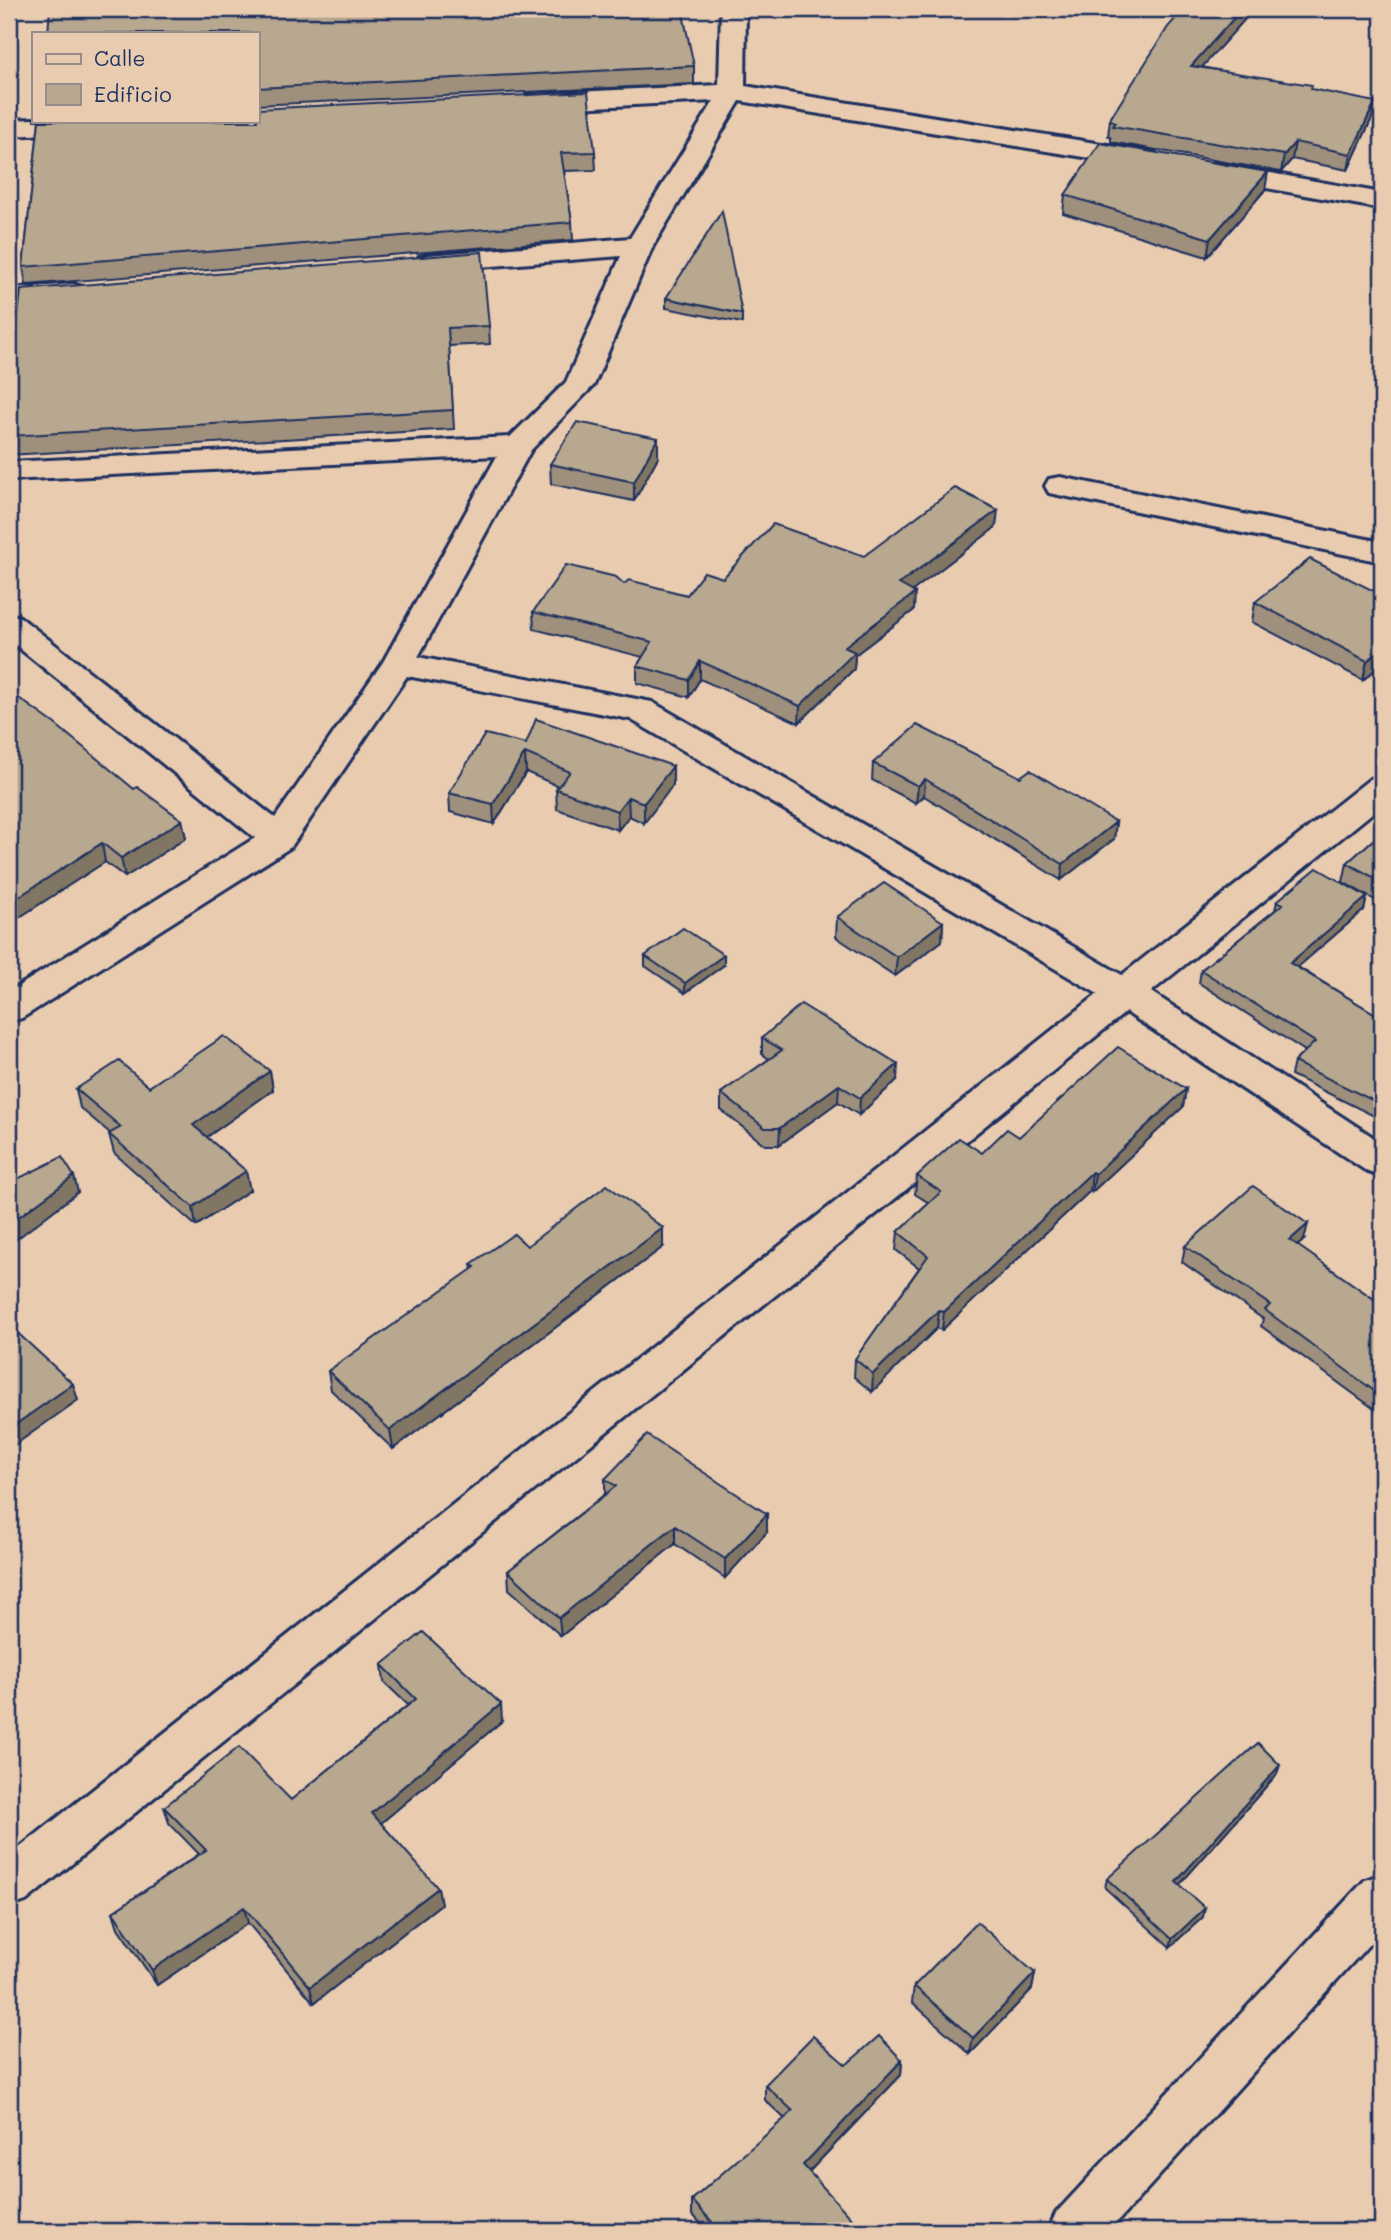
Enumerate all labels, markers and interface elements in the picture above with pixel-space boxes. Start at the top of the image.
legend [32,32,259,122]
text: Calle [94,44,146,71]
text: Edificio [94,80,172,107]

